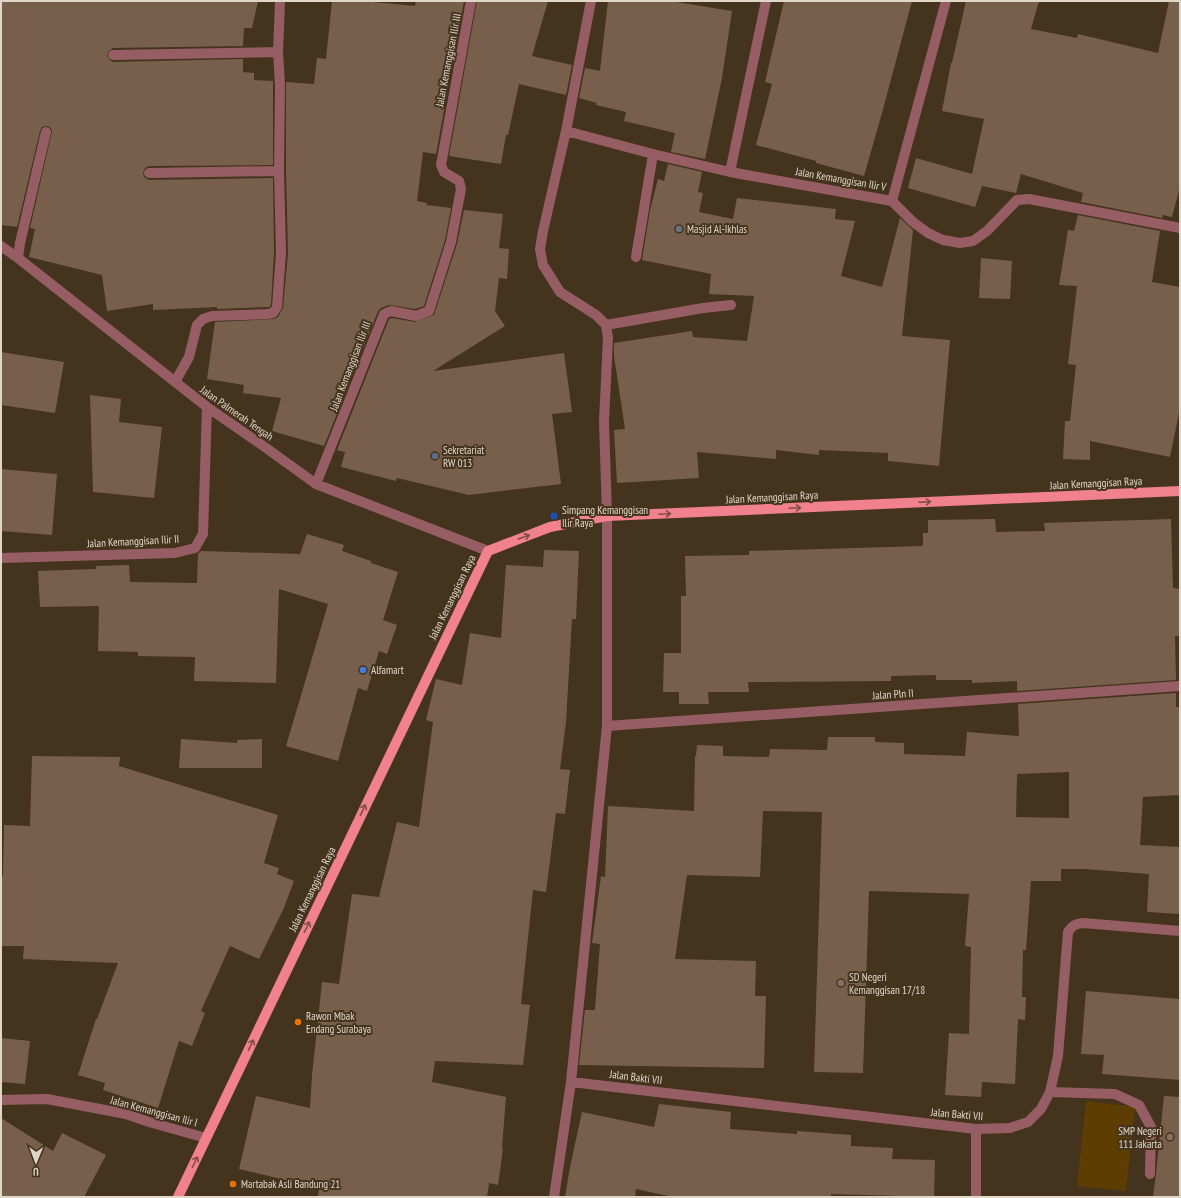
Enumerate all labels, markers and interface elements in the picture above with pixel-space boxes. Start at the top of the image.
street label: Jalan Kemanggisan Ilir III [432,12,464,109]
street label: Jalan Kemanggisan Ilir V [794,164,888,194]
place label: Masjid Al-Ikhlas [687,222,747,236]
marker: Masjid Al-Ikhlas [674,224,684,234]
street label: Jalan Kemanggisan Ilir III [326,319,374,414]
street label: Jalan Palmerah Tengah [197,382,276,443]
place label: Sekretariat RW 013 [443,443,484,470]
marker: Sekretariat RW 013 [430,451,440,461]
street label: Jalan Kemanggisan Raya [1048,474,1143,492]
street label: Jalan Kemanggisan Raya [724,488,819,506]
one-way arrow [918,499,931,506]
place label: Simpang Kemanggisan Ilir Raya [562,503,648,530]
one-way arrow [788,504,801,512]
one-way arrow [658,510,671,518]
marker: Simpang Kemanggisan Ilir Raya [549,511,559,521]
street label: Jalan Kemanggisan Ilir II [86,532,179,550]
one-way arrow [517,532,529,540]
street label: Jalan Kemanggisan Raya [425,552,479,643]
place label: Alfamart [371,663,404,677]
marker: Alfamart [358,665,368,675]
street label: Jalan Pln II [871,686,914,702]
one-way arrow [360,805,367,817]
street label: Jalan Kemanggisan Raya [285,844,339,935]
one-way arrow [304,922,311,934]
place label: SD Negeri Kemanggisan 17/18 [849,970,925,997]
marker: SD Negeri Kemanggisan 17/18 [836,978,846,988]
place label: Rawon Mbak Endang Surabaya [306,1009,371,1036]
marker: Rawon Mbak Endang Surabaya [293,1017,303,1027]
one-way arrow [248,1039,255,1051]
street label: Jalan Bakti VII [608,1067,663,1087]
street label: Jalan Kemanggisan Ilir I [108,1092,199,1129]
street label: Jalan Bakti VII [929,1105,984,1123]
place label: SMP Negeri 111 Jakarta [1118,1124,1162,1151]
marker: SMP Negeri 111 Jakarta [1165,1132,1175,1142]
north arrow [16,1142,56,1182]
one-way arrow [191,1156,199,1168]
text: U [33,1165,39,1179]
place label: Martabak Asli Bandung 21 [241,1177,340,1191]
marker: Martabak Asli Bandung 21 [228,1179,238,1189]

